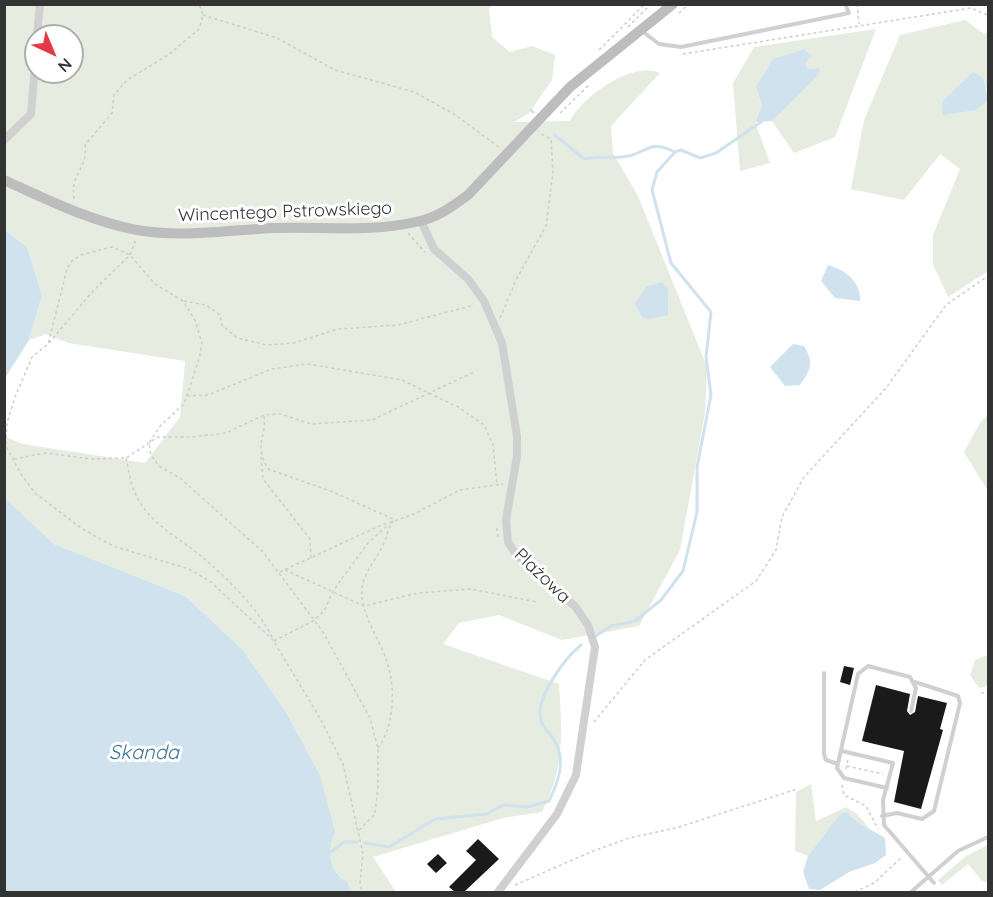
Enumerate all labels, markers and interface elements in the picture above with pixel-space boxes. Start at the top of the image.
north arrow [24,24,84,84]
text: N [54,54,76,77]
street label: Wincentego Pstrowskiego [178,197,392,227]
street label: Plażowa [509,544,575,608]
water label: Skanda [109,741,179,765]

